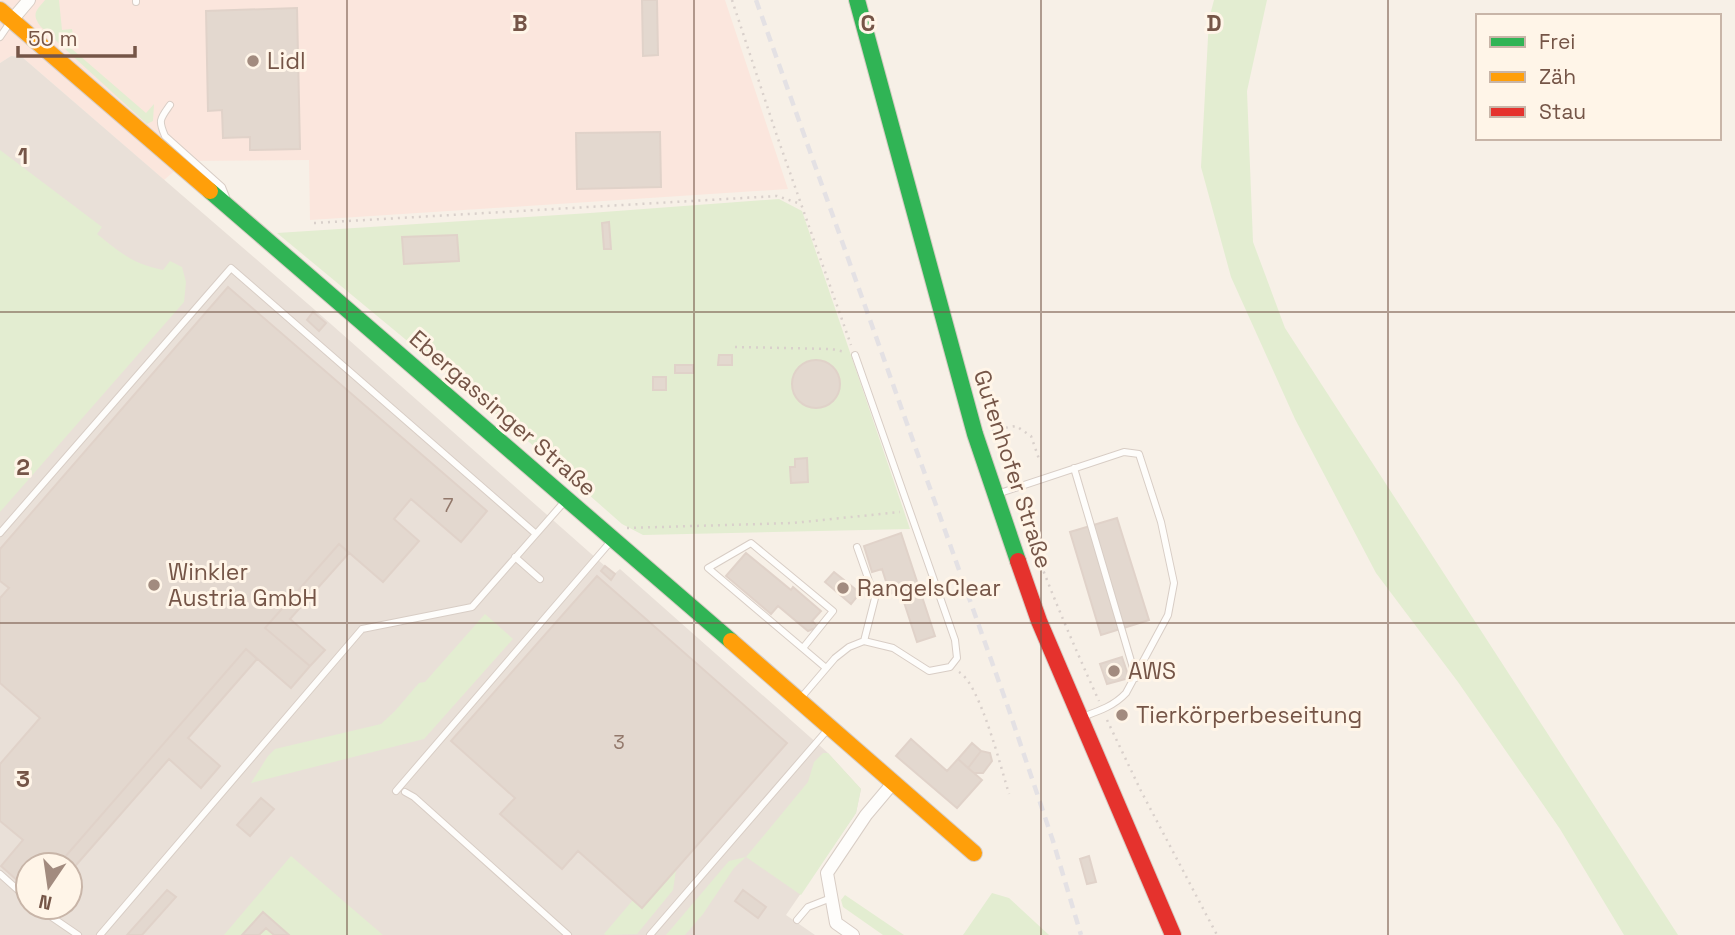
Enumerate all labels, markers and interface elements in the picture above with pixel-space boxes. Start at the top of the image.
text: B [512,8,528,38]
text: C [861,8,875,38]
text: D [1206,8,1222,38]
scale bar [18,14,135,58]
legend [1476,14,1721,140]
text: 50 m [28,25,78,52]
text: Frei [1539,28,1575,55]
place label: Lidl [267,46,306,76]
marker: Lidl [245,53,261,69]
text: Zäh [1539,63,1576,90]
text: Stau [1539,98,1586,125]
text: 1 [18,141,28,171]
street label: Ebergassinger Straße [403,323,603,503]
street label: Gutenhofer Straße [967,366,1059,572]
text: 2 [16,452,30,482]
house number: 7 [443,493,454,518]
place label: Winkler Austria GmbH [168,557,317,613]
place label: RangeIsClear [857,573,1001,603]
marker: Winkler Austria GmbH [146,577,162,593]
marker: RangeIsClear [835,580,851,596]
place label: AWS [1128,656,1176,686]
marker: AWS [1106,663,1122,679]
place label: Tierkörperbeseitung [1136,700,1362,730]
marker: Tierkörperbeseitung [1114,707,1130,723]
house number: 3 [613,730,625,755]
text: 3 [16,764,30,794]
north arrow [14,851,84,921]
text: N [36,888,54,916]

